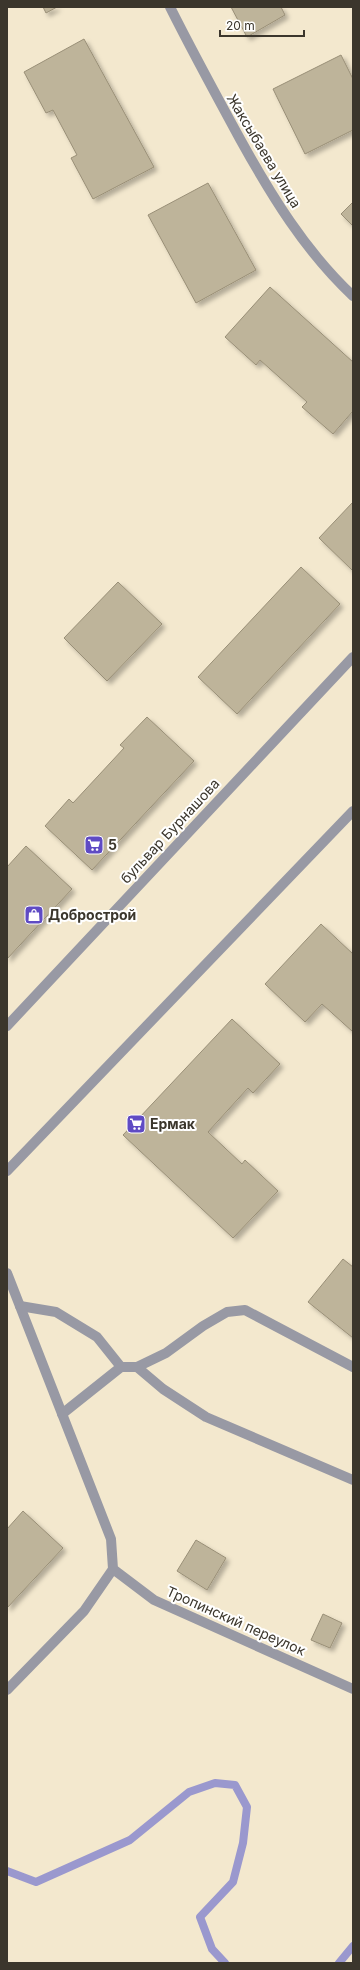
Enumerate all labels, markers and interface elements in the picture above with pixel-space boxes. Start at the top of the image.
scale bar [220,12,304,38]
text: 20 m [226,18,255,33]
street label: Жаксыбаева улица [224,91,305,211]
street label: бульвар Бурнашова [117,775,223,887]
supermarket icon: 5 [83,834,105,856]
place label: 5 [108,836,117,853]
shop icon: Добрострой [23,904,45,926]
place label: Добрострой [48,906,136,923]
supermarket icon: Ермак [125,1113,147,1135]
place label: Ермак [150,1115,196,1132]
street label: Тропинский переулок [164,1582,309,1659]

